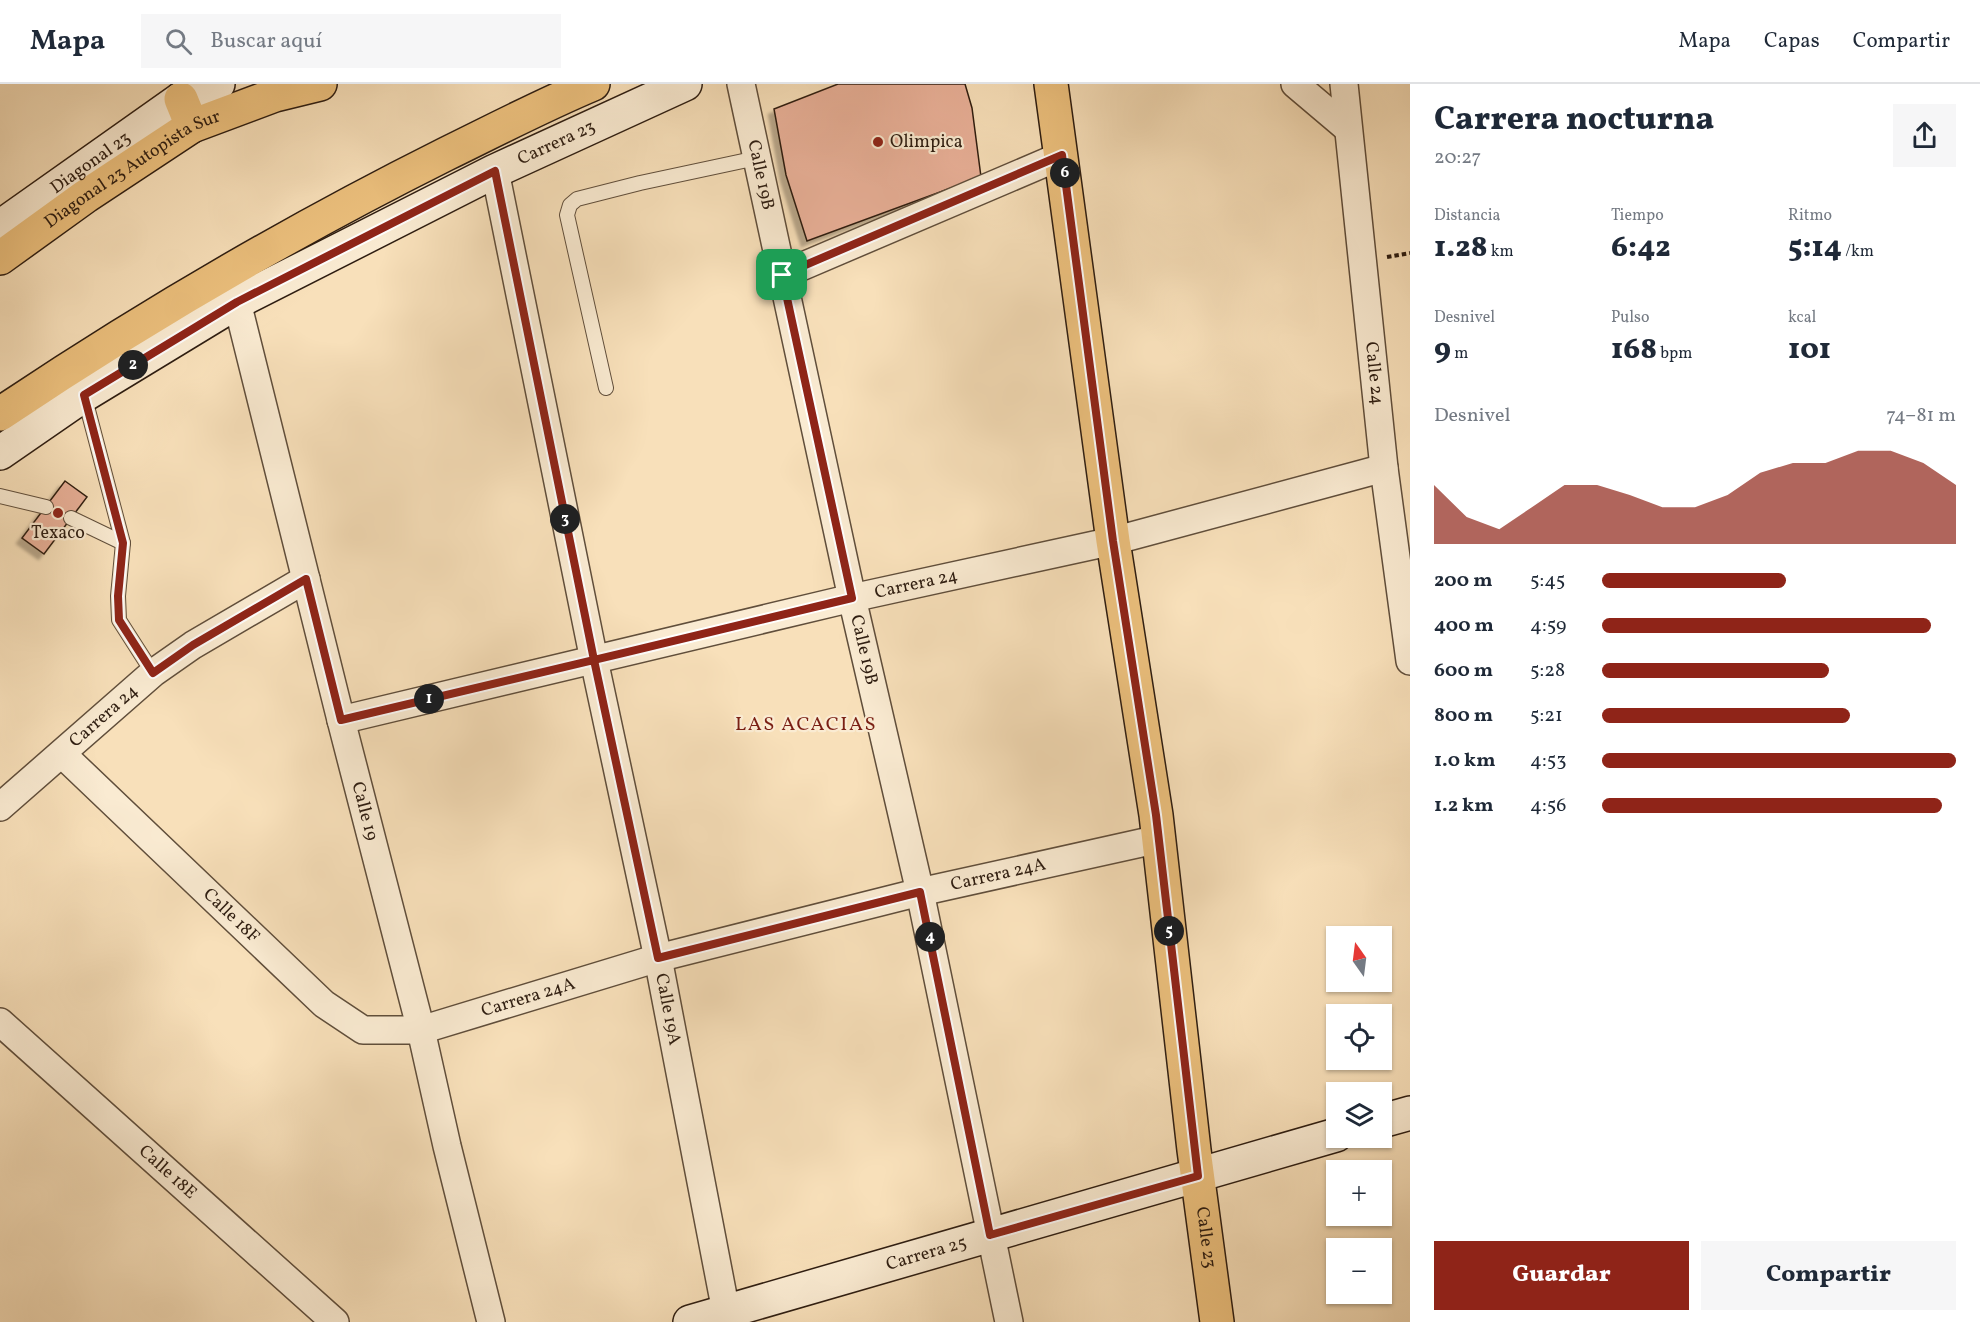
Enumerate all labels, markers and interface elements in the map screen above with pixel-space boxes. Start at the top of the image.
search box [141,14,561,68]
text: Mapa [30,22,105,61]
icon: search [162,25,195,58]
text: Buscar aquí [210,26,322,57]
text: Mapa [1679,27,1731,56]
text: Capas [1764,27,1820,56]
text: Compartir [1853,27,1950,56]
text: Carrera nocturna [1434,98,1714,144]
street label: Diagonal 23 Autopista Sur [39,104,224,235]
button: share [1893,104,1956,167]
street label: Carrera 23 [514,114,599,172]
street label: Diagonal 23 [45,126,136,200]
place label: Olimpica [890,130,963,155]
marker: Olimpica [871,135,885,149]
street label: Calle 19B [741,137,780,212]
text: 20:27 [1434,144,1481,172]
pin: 6 [1050,158,1080,188]
text: 6 [1061,162,1069,184]
text: Distancia [1434,205,1500,227]
text: Tiempo [1611,205,1664,227]
text: Ritmo [1788,205,1832,227]
text: 1.28 [1434,227,1488,269]
text: 6:42 [1611,227,1671,269]
text: 5:14 [1788,227,1842,269]
text: km [1488,241,1514,263]
text: /km [1842,241,1874,263]
pin [756,249,807,300]
icon: arrive [765,258,798,291]
text: Desnivel [1434,307,1495,329]
text: Pulso [1611,307,1649,329]
text: kcal [1788,307,1816,329]
text: 9 [1434,329,1451,371]
text: 168 [1611,329,1657,371]
text: 101 [1788,329,1831,371]
street label: Calle 24 [1358,341,1390,406]
text: m [1451,343,1468,365]
text: bpm [1657,343,1692,365]
pin: 2 [118,350,148,380]
text: 2 [129,354,137,376]
text: Desnivel [1434,402,1510,430]
text: 74–81 m [1886,402,1956,430]
pin: 3 [550,504,580,534]
marker: Texaco [51,506,65,520]
text: 3 [561,508,569,530]
place label: Texaco [31,521,85,546]
street label: Carrera 24 [872,563,960,605]
text: 200 m [1434,567,1492,595]
text: 5:45 [1530,567,1565,595]
street label: Calle 19B [844,612,884,687]
text: 400 m [1434,612,1494,640]
text: 4:59 [1530,612,1566,640]
text: 600 m [1434,657,1493,685]
text: 5:28 [1530,657,1565,685]
street label: Carrera 24 [64,679,144,753]
pin: 1 [414,684,444,714]
text: 1 [426,688,432,710]
text: 800 m [1434,702,1493,730]
text: 5:21 [1530,702,1563,730]
district label: LAS ACACIAS [735,711,877,739]
text: 1.0 km [1434,747,1496,775]
text: 4:53 [1530,747,1567,775]
street label: Calle 19 [345,779,384,843]
text: 1.2 km [1434,792,1494,820]
text: 4:56 [1530,792,1566,820]
street label: Carrera 24A [948,852,1049,897]
street label: Calle 18F [197,882,265,949]
pin: 5 [1154,916,1184,946]
text: 5 [1165,920,1173,942]
pin: 4 [915,922,945,952]
text: 4 [925,926,935,948]
north arrow [1326,926,1392,992]
map controls [1326,926,1392,1304]
street label: Carrera 24A [478,971,579,1024]
street label: Calle 19A [649,971,687,1048]
button: locate [1326,1004,1392,1070]
button: layers [1326,1082,1392,1148]
street label: Calle 18E [133,1139,202,1205]
button: + [1326,1160,1392,1226]
street label: Calle 23 [1189,1205,1222,1270]
street label: Carrera 25 [883,1230,970,1277]
button: − [1326,1238,1392,1304]
button: Guardar [1434,1241,1689,1310]
button: Compartir [1701,1241,1956,1310]

